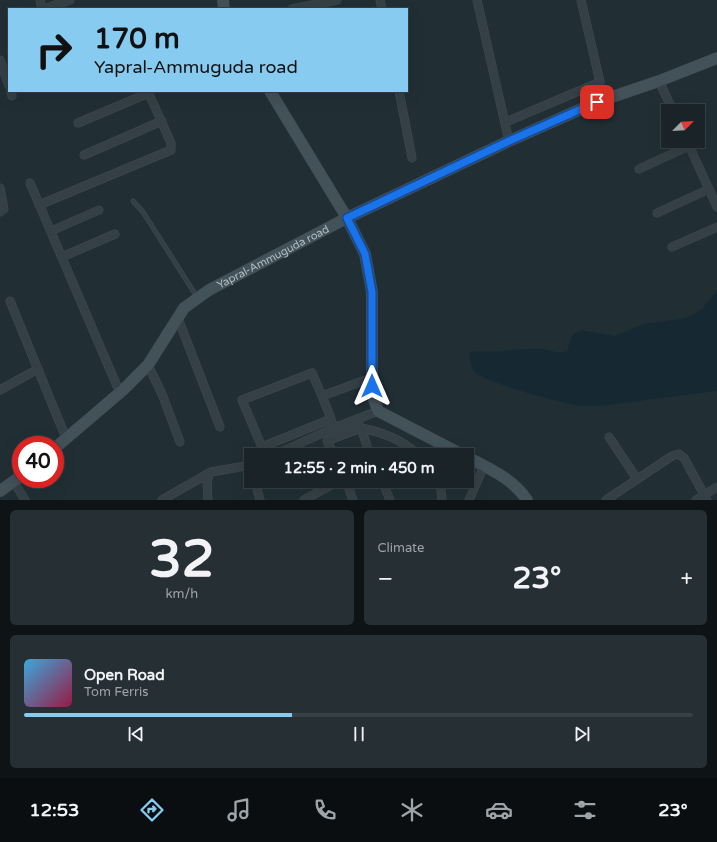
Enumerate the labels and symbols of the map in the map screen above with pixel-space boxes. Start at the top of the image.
pin [580,85,614,119]
north arrow [661,104,705,148]
street label: Yapral-Ammuguda road [215,222,331,292]
position arrow [351,365,393,407]
speed limit sign: 40 [12,436,64,488]

